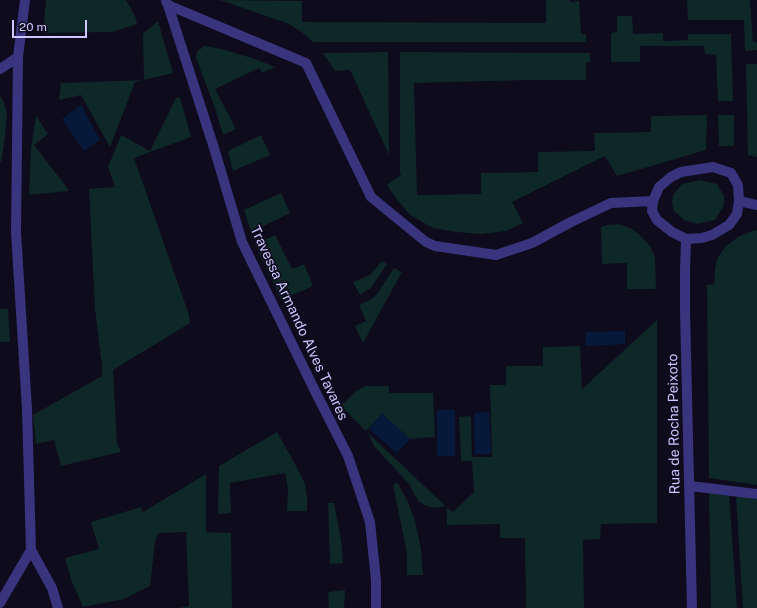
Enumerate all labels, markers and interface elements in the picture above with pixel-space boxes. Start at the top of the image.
scale bar [14,12,89,38]
text: 20 m [19,20,47,34]
street label: Travessa Armando Alves Tavares [246,223,352,423]
street label: Rua de Rocha Peixoto [664,353,684,495]

